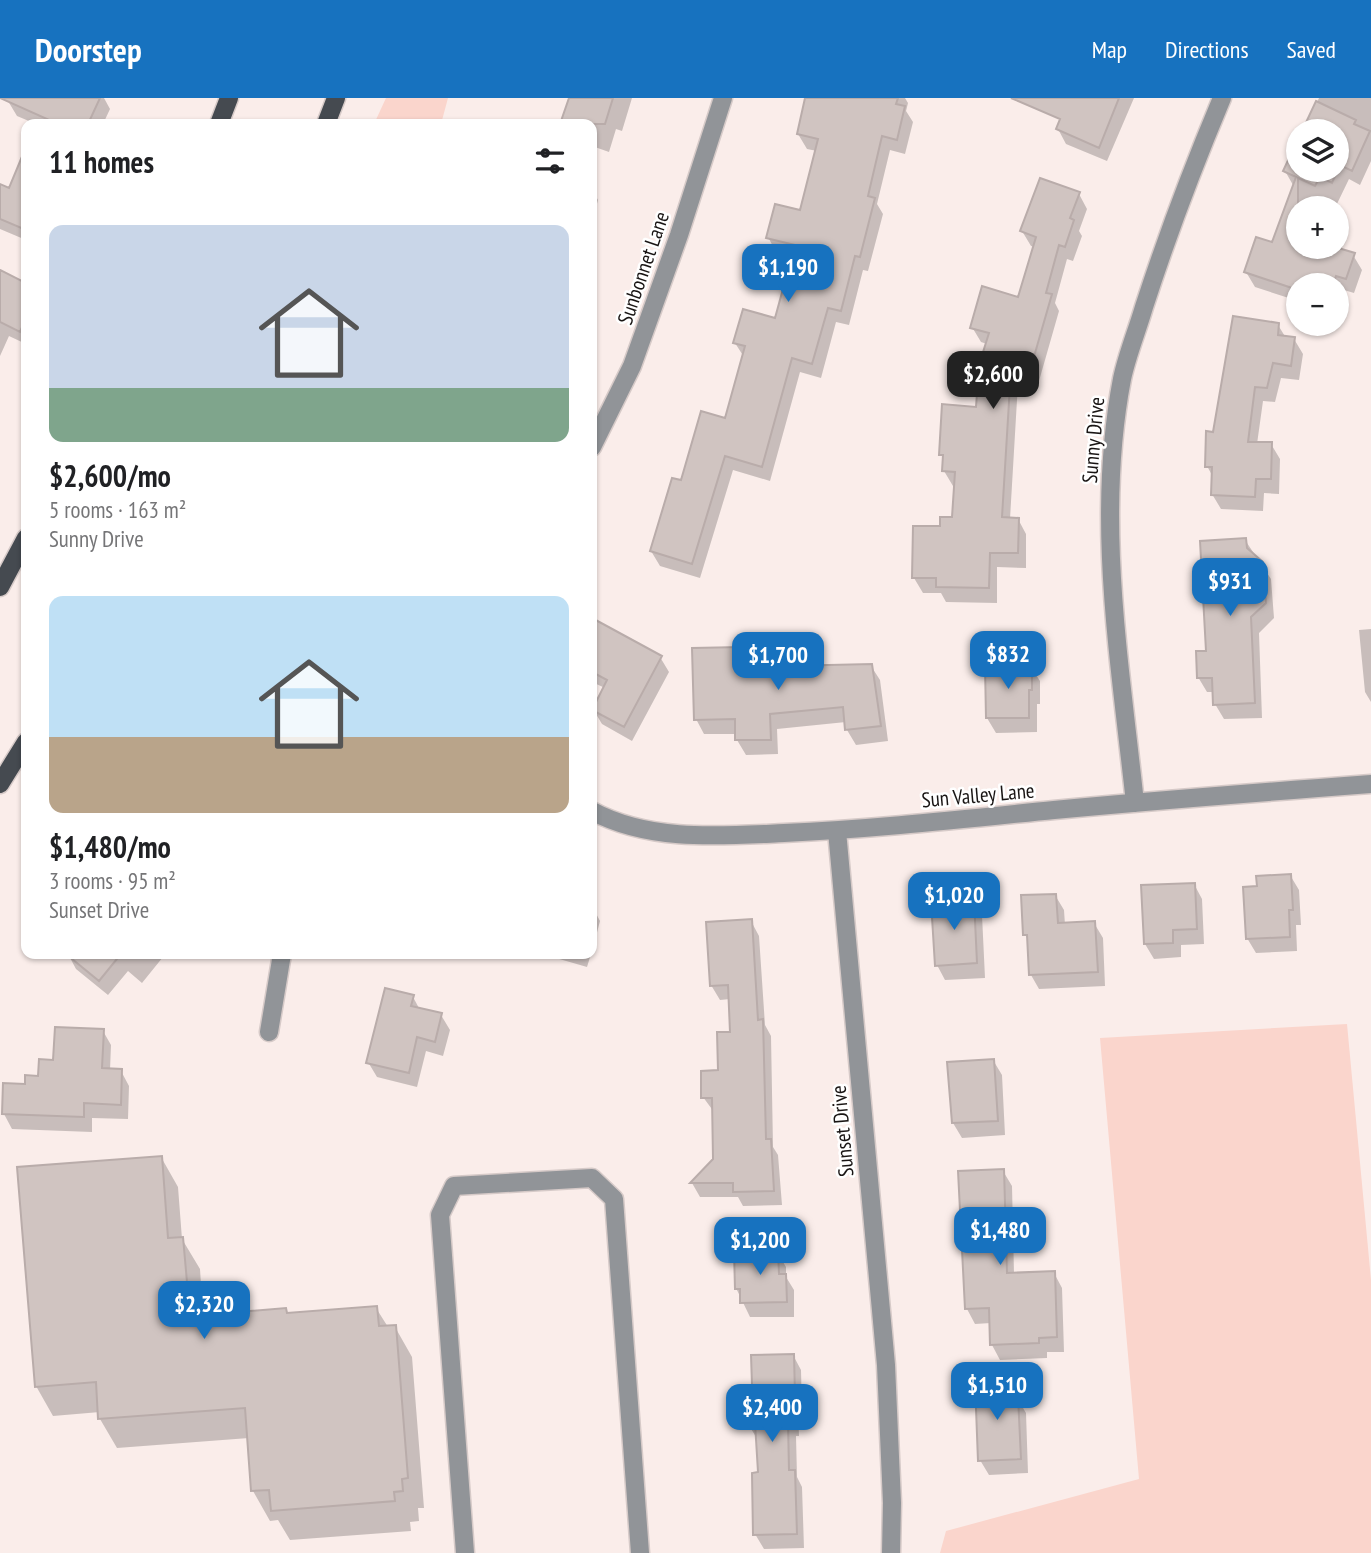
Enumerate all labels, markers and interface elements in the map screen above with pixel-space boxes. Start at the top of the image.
text: Doorstep [35,28,142,71]
text: Map [1092,34,1127,65]
text: Directions [1165,34,1249,65]
text: Saved [1287,34,1336,65]
map controls [1286,119,1349,336]
button: layers [1286,119,1349,182]
text: 11 homes [49,142,154,181]
icon: filters [531,142,569,180]
button: + [1286,196,1349,259]
street label: Sunbonnet Lane [611,208,675,328]
pin: $1,190 [731,244,845,304]
text: $1,190 [758,252,818,281]
icon: home [246,270,372,396]
button: − [1286,273,1349,336]
pin: $2,600 [936,352,1050,411]
text: $2,600 [963,359,1023,388]
street label: Sunny Drive [1076,396,1110,484]
text: $2,600/mo [49,456,171,495]
text: 5 rooms · 163 m² [49,495,186,524]
text: Sunny Drive [49,524,144,553]
pin: $931 [1189,559,1271,618]
text: $931 [1208,566,1252,595]
pin: $1,700 [721,632,835,692]
pin: $832 [967,632,1049,691]
text: $832 [986,639,1030,668]
text: $1,700 [748,640,808,669]
icon: home [246,641,372,767]
street label: Sun Valley Lane [920,777,1036,813]
text: $1,480/mo [49,827,171,866]
text: 3 rooms · 95 m² [49,866,176,895]
pin: $1,020 [897,872,1011,932]
text: $1,020 [924,880,984,909]
text: Sunset Drive [49,895,149,924]
street label: Sunset Drive [825,1084,859,1178]
pin: $1,480 [943,1208,1057,1267]
text: $1,480 [970,1215,1030,1244]
pin: $1,200 [703,1218,817,1277]
text: $1,200 [730,1225,790,1254]
pin: $2,320 [147,1282,261,1341]
text: $2,320 [174,1289,234,1318]
pin: $1,510 [940,1362,1054,1422]
text: $1,510 [967,1370,1027,1399]
pin: $2,400 [715,1384,829,1444]
text: $2,400 [742,1392,802,1421]

